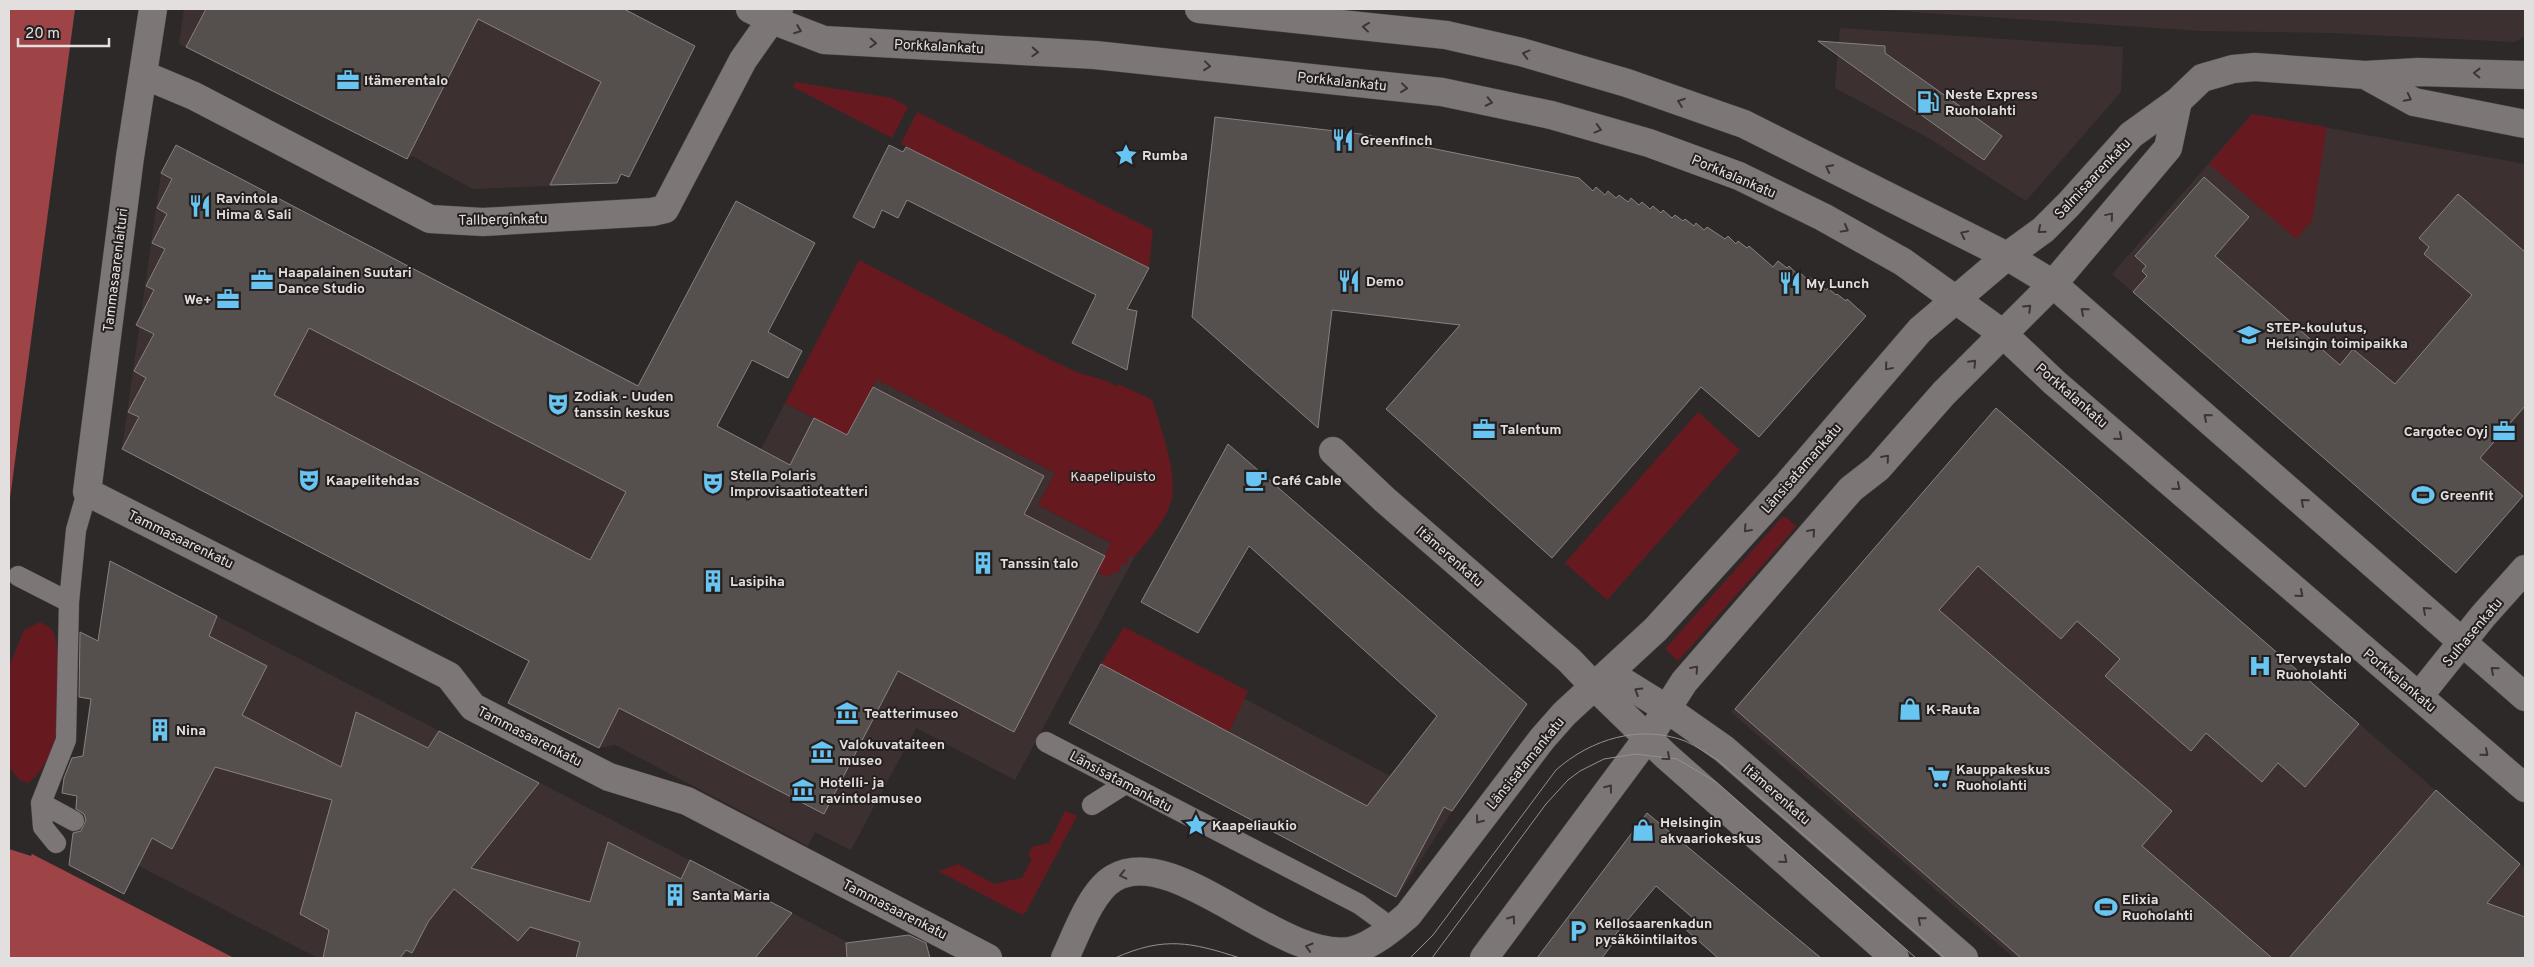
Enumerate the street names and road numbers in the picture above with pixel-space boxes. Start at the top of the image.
street label: Porkkalankatu [894,37,984,58]
street label: Porkkalankatu [1296,69,1388,96]
street label: Salmisaarenkatu [2051,135,2135,223]
street label: Porkkalankatu [1689,152,1778,203]
street label: Tammasaarenlaituri [100,207,133,333]
street label: Tallberginkatu [458,211,548,230]
street label: Porkkalankatu [2031,360,2111,432]
street label: Länsisatamankatu [1758,420,1846,518]
street label: Tammasaarenkatu [125,507,236,573]
street label: Itämerenkatu [1412,523,1486,591]
street label: Sulhasenkatu [2440,595,2507,671]
street label: Porkkalankatu [2359,646,2439,717]
street label: Tammasaarenkatu [474,704,585,771]
street label: Länsisatamankatu [1484,714,1569,814]
street label: Länsisatamankatu [1066,748,1175,817]
street label: Itämerenkatu [1739,761,1813,829]
street label: Tammasaarenkatu [839,877,950,944]

